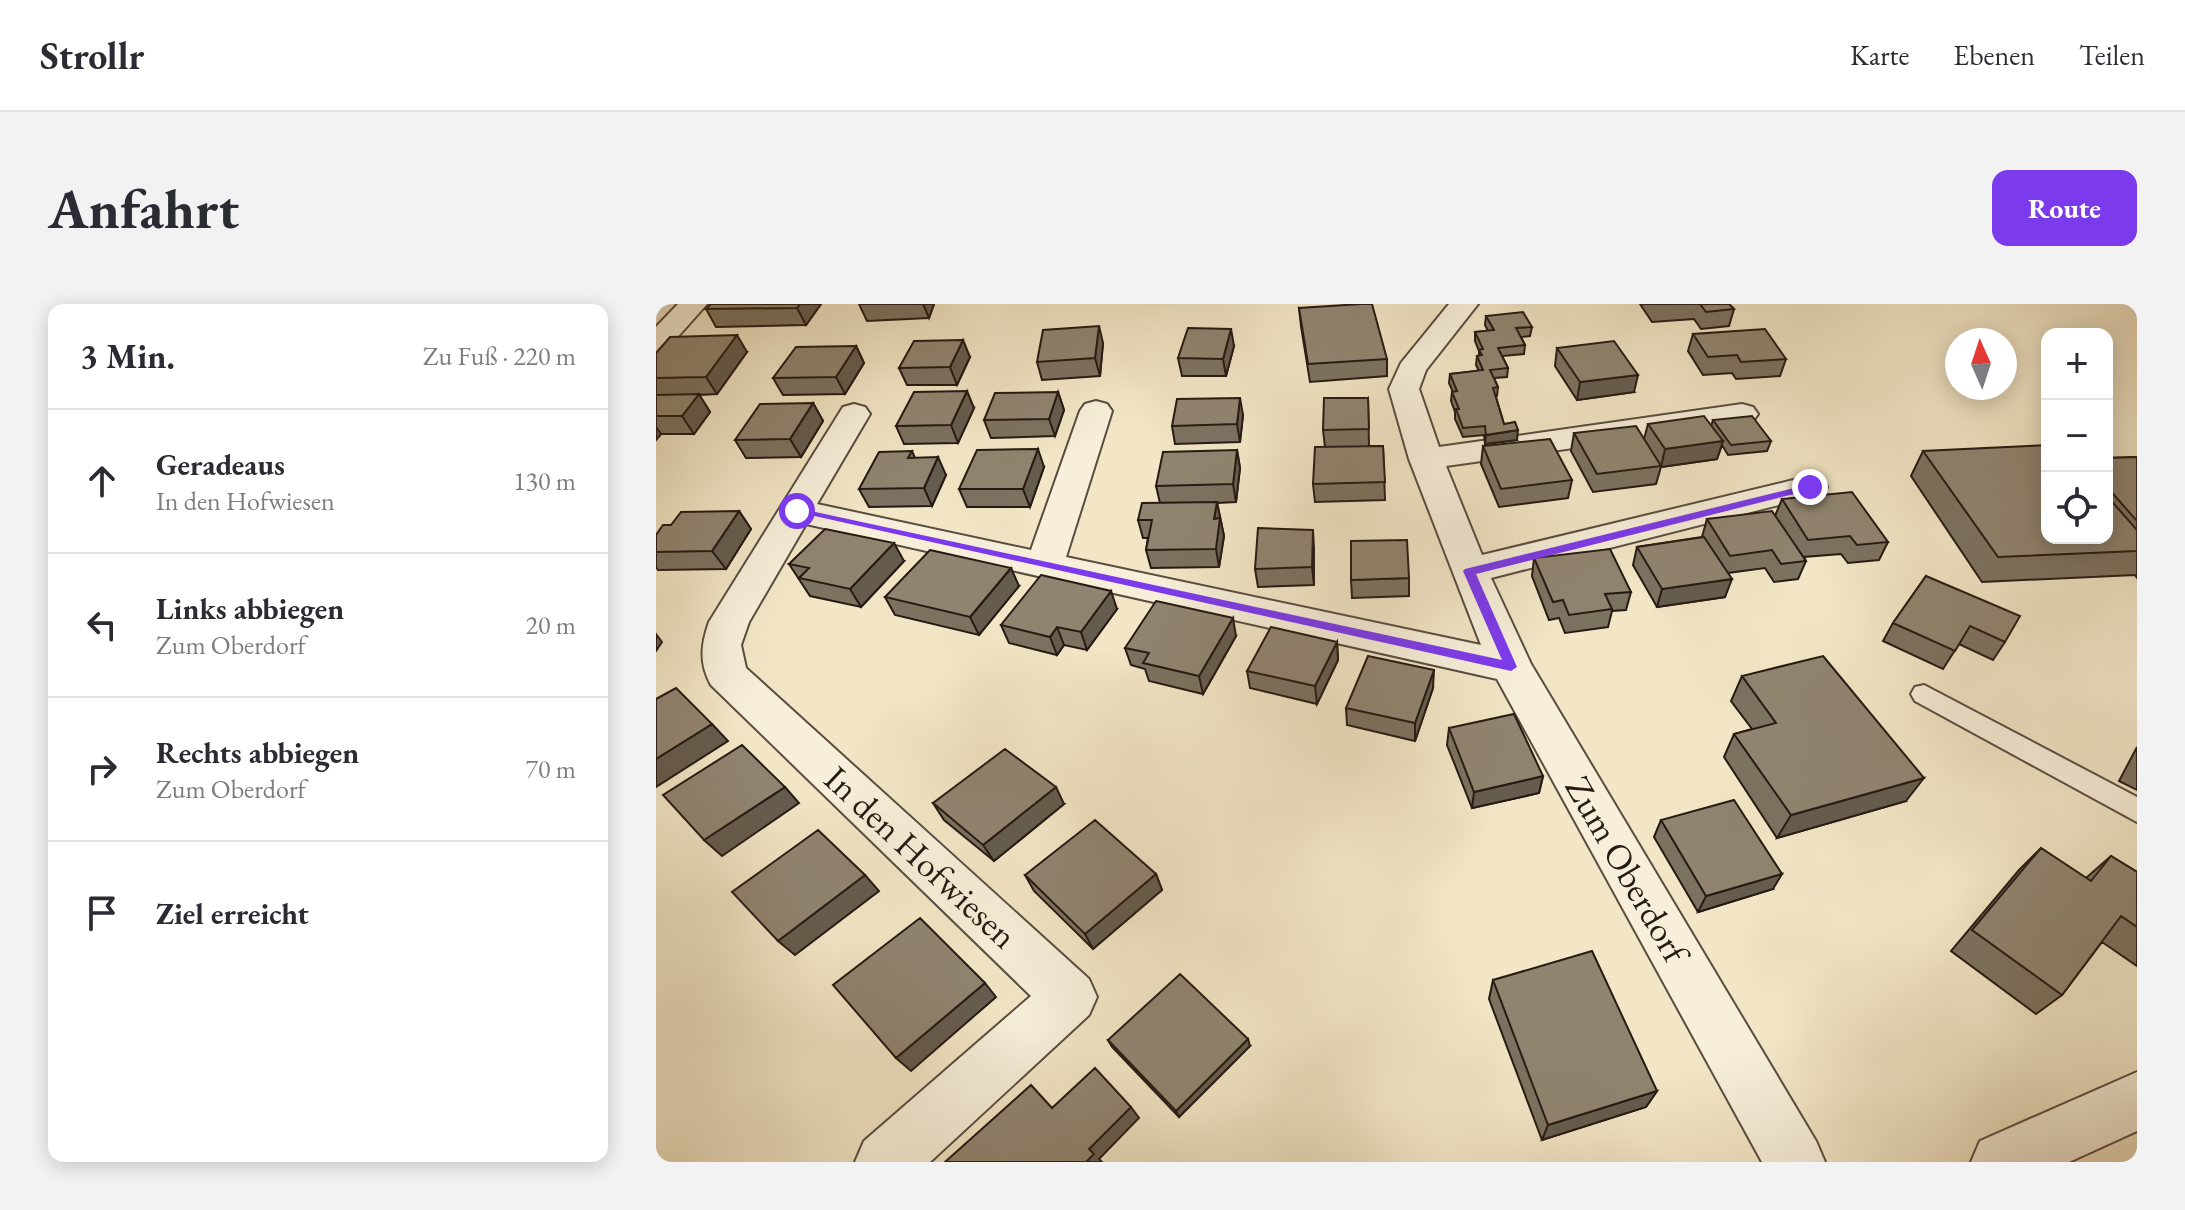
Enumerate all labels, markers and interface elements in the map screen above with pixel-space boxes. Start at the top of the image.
text: Strollr [40,31,144,80]
text: Karte [1850,37,1909,73]
text: Ebenen [1953,37,2035,73]
text: Teilen [2079,37,2145,73]
button: Route [1992,170,2137,246]
text: Anfahrt [48,172,239,245]
north arrow [1945,328,2017,400]
map controls [2041,328,2113,544]
button: + [2041,328,2113,400]
text: 3 Min. [80,334,175,378]
text: Zu Fuß · 220 m [423,339,576,373]
button: − [2041,400,2113,472]
text: Geradeaus [156,445,285,484]
icon: ahead [80,459,124,503]
text: 130 m [513,464,576,498]
route end [1792,469,1828,505]
button: locate [2041,472,2113,544]
text: In den Hofwiesen [156,484,335,518]
route start [779,493,815,529]
text: Links abbiegen [156,589,344,628]
icon: left [80,603,124,647]
text: 20 m [526,608,576,642]
text: Zum Oberdorf [156,628,306,662]
text: Rechts abbiegen [156,733,359,772]
icon: right [80,747,124,791]
text: 70 m [526,752,576,786]
street label: In den Hofwiesen [814,755,1028,959]
street label: Zum Oberdorf [1555,767,1701,975]
text: Zum Oberdorf [156,772,306,806]
icon: arrive [80,891,124,935]
text: Ziel erreicht [156,894,309,933]

